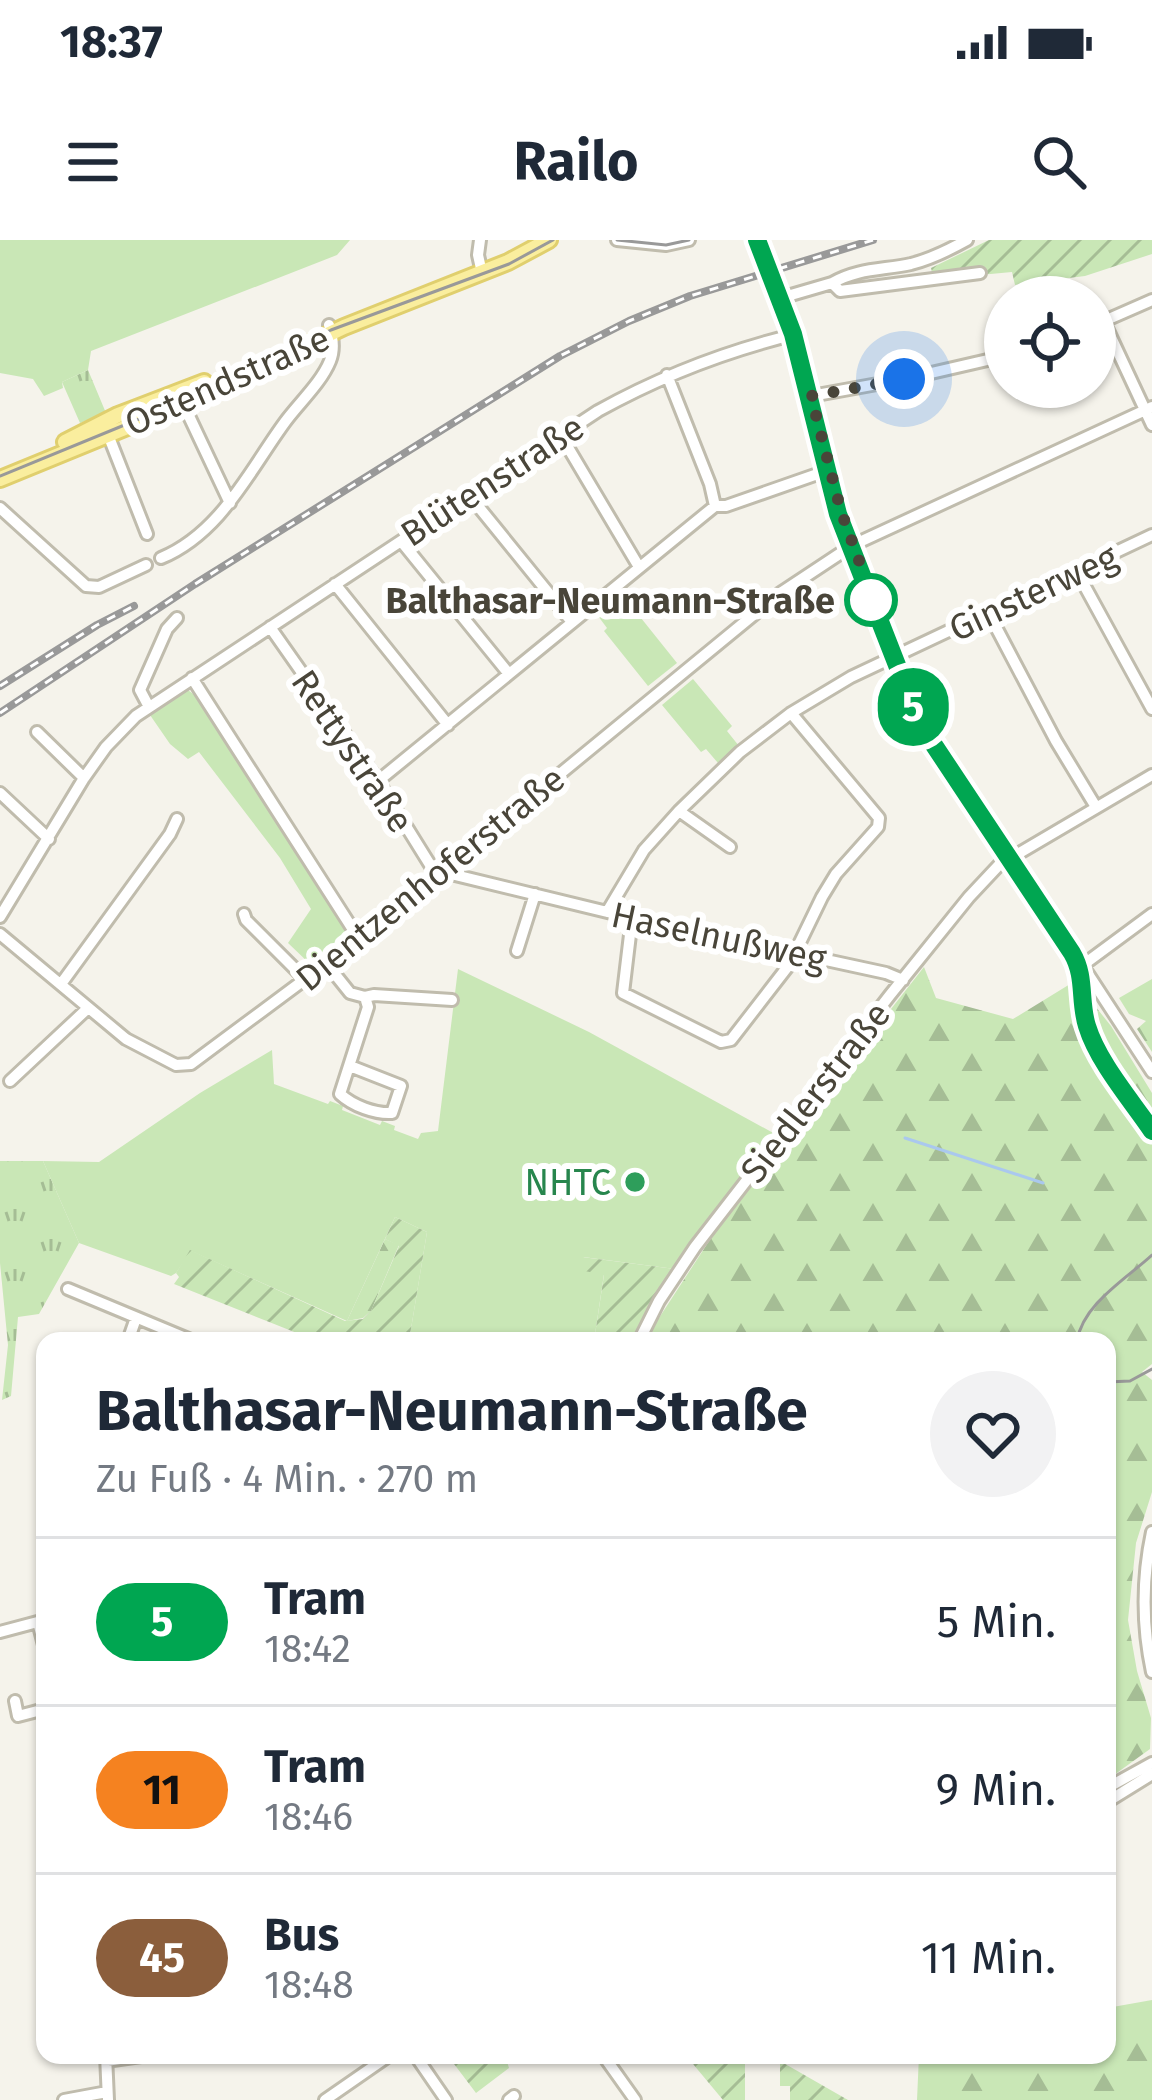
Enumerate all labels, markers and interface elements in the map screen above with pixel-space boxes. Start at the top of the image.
text: 18:37 [60,15,163,69]
icon: menu [60,129,126,195]
icon: search [1026,129,1092,195]
text: Railo [514,130,638,194]
map controls [984,276,1116,408]
button: locate [984,276,1116,408]
street label: Ostendstraße [118,316,337,446]
your location [874,349,934,409]
street label: Blütenstraße [393,405,592,556]
street label: Ginsterweg [942,535,1125,651]
marker: Balthasar-Neumann-Straße [846,575,896,625]
place label: Balthasar-Neumann-Straße [385,579,835,623]
street label: Rettystraße [282,662,423,841]
line badge: 5 [874,668,952,746]
text: 5 [902,682,924,732]
street label: Dientzenhoferstraße [287,757,574,1001]
street label: Haselnußweg [608,893,830,981]
street label: Siedlerstraße [732,993,900,1192]
place label: NHTC [524,1161,611,1205]
marker: NHTC [622,1169,648,1195]
button: heart [930,1371,1056,1497]
text: Balthasar-Neumann-Straße [96,1377,808,1445]
text: Zu Fuß · 4 Min. · 270 m [96,1456,478,1502]
text: Tram [264,1572,366,1626]
text: 5 Min. [937,1595,1056,1649]
text: 5 [151,1597,173,1647]
text: 18:42 [264,1626,351,1672]
text: Tram [264,1740,366,1794]
text: 9 Min. [936,1763,1056,1817]
text: 11 [143,1765,181,1815]
text: 18:46 [264,1794,353,1840]
text: Bus [264,1908,339,1962]
text: 11 Min. [921,1931,1056,1985]
text: 45 [139,1933,185,1983]
text: 18:48 [264,1962,354,2008]

